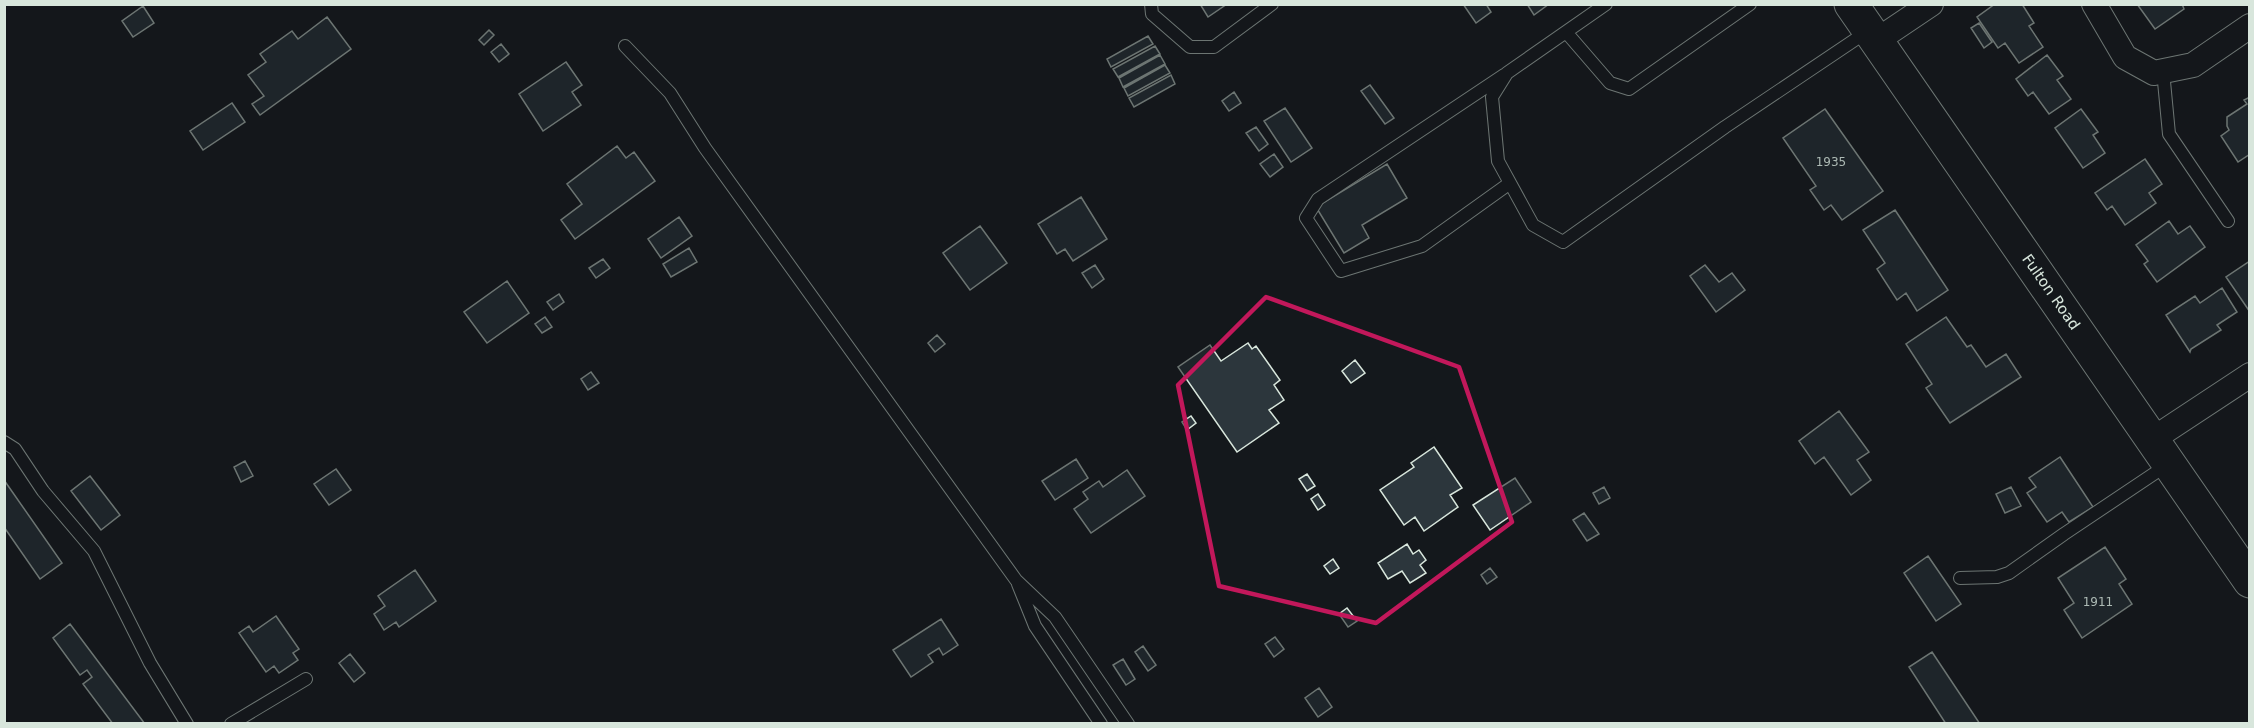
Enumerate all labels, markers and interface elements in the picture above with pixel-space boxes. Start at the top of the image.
house number: 1935 [1816,155,1846,169]
street label: Fulton Road [2018,251,2084,333]
house number: 1911 [2083,595,2113,609]

